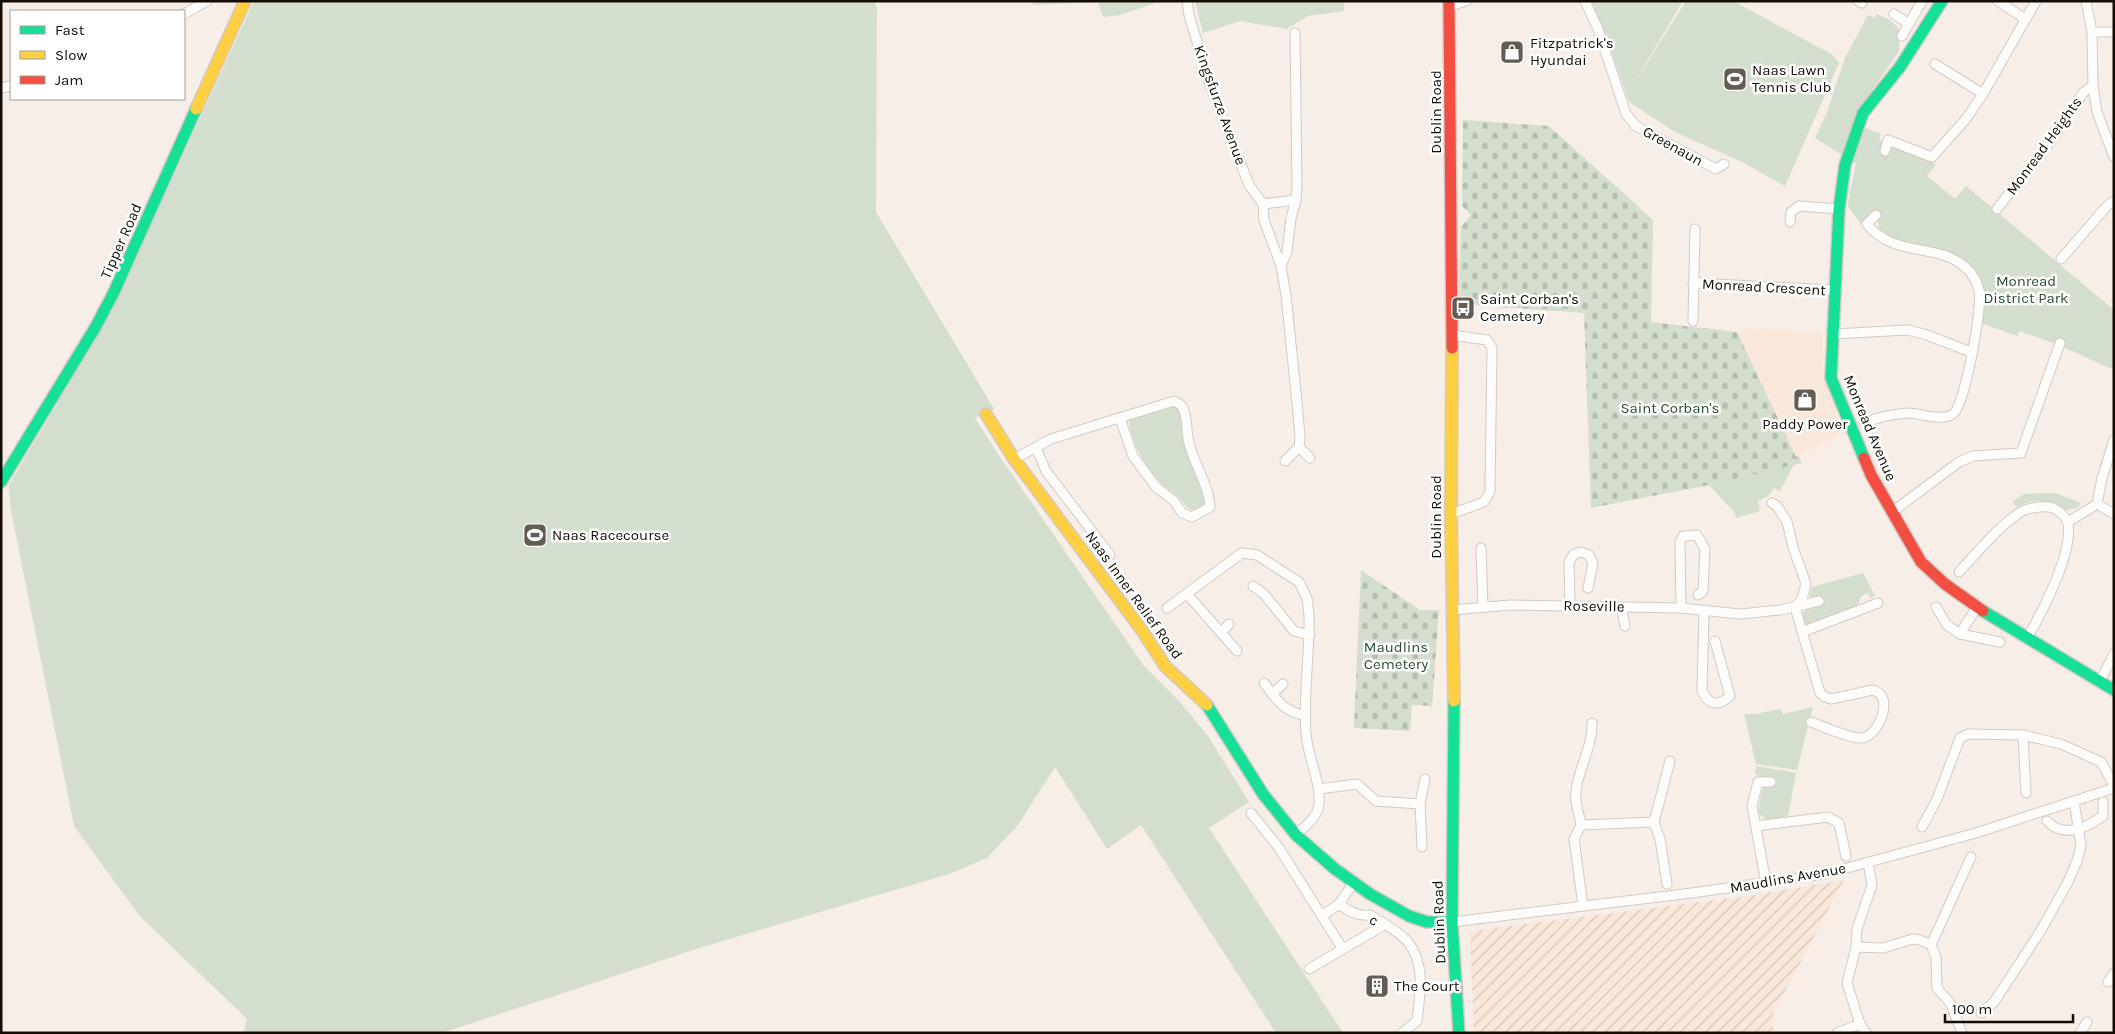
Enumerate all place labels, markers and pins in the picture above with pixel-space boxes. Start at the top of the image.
place label: Fitzpatrick's Hyundai [1530,34,1614,69]
shop icon: Fitzpatrick's Hyundai [1499,39,1525,65]
place label: Naas Lawn Tennis Club [1752,61,1831,96]
sports icon: Naas Lawn Tennis Club [1722,66,1748,92]
place label: Saint Corban's Cemetery [1480,290,1579,325]
bus stop icon: Saint Corban's Cemetery [1450,295,1476,321]
shop icon: Paddy Power [1792,387,1818,413]
place label: Paddy Power [1762,415,1848,433]
sports icon: Naas Racecourse [522,522,548,548]
place label: Naas Racecourse [552,526,669,544]
building icon: The Court [1364,973,1390,999]
place label: The Court [1394,977,1460,995]

